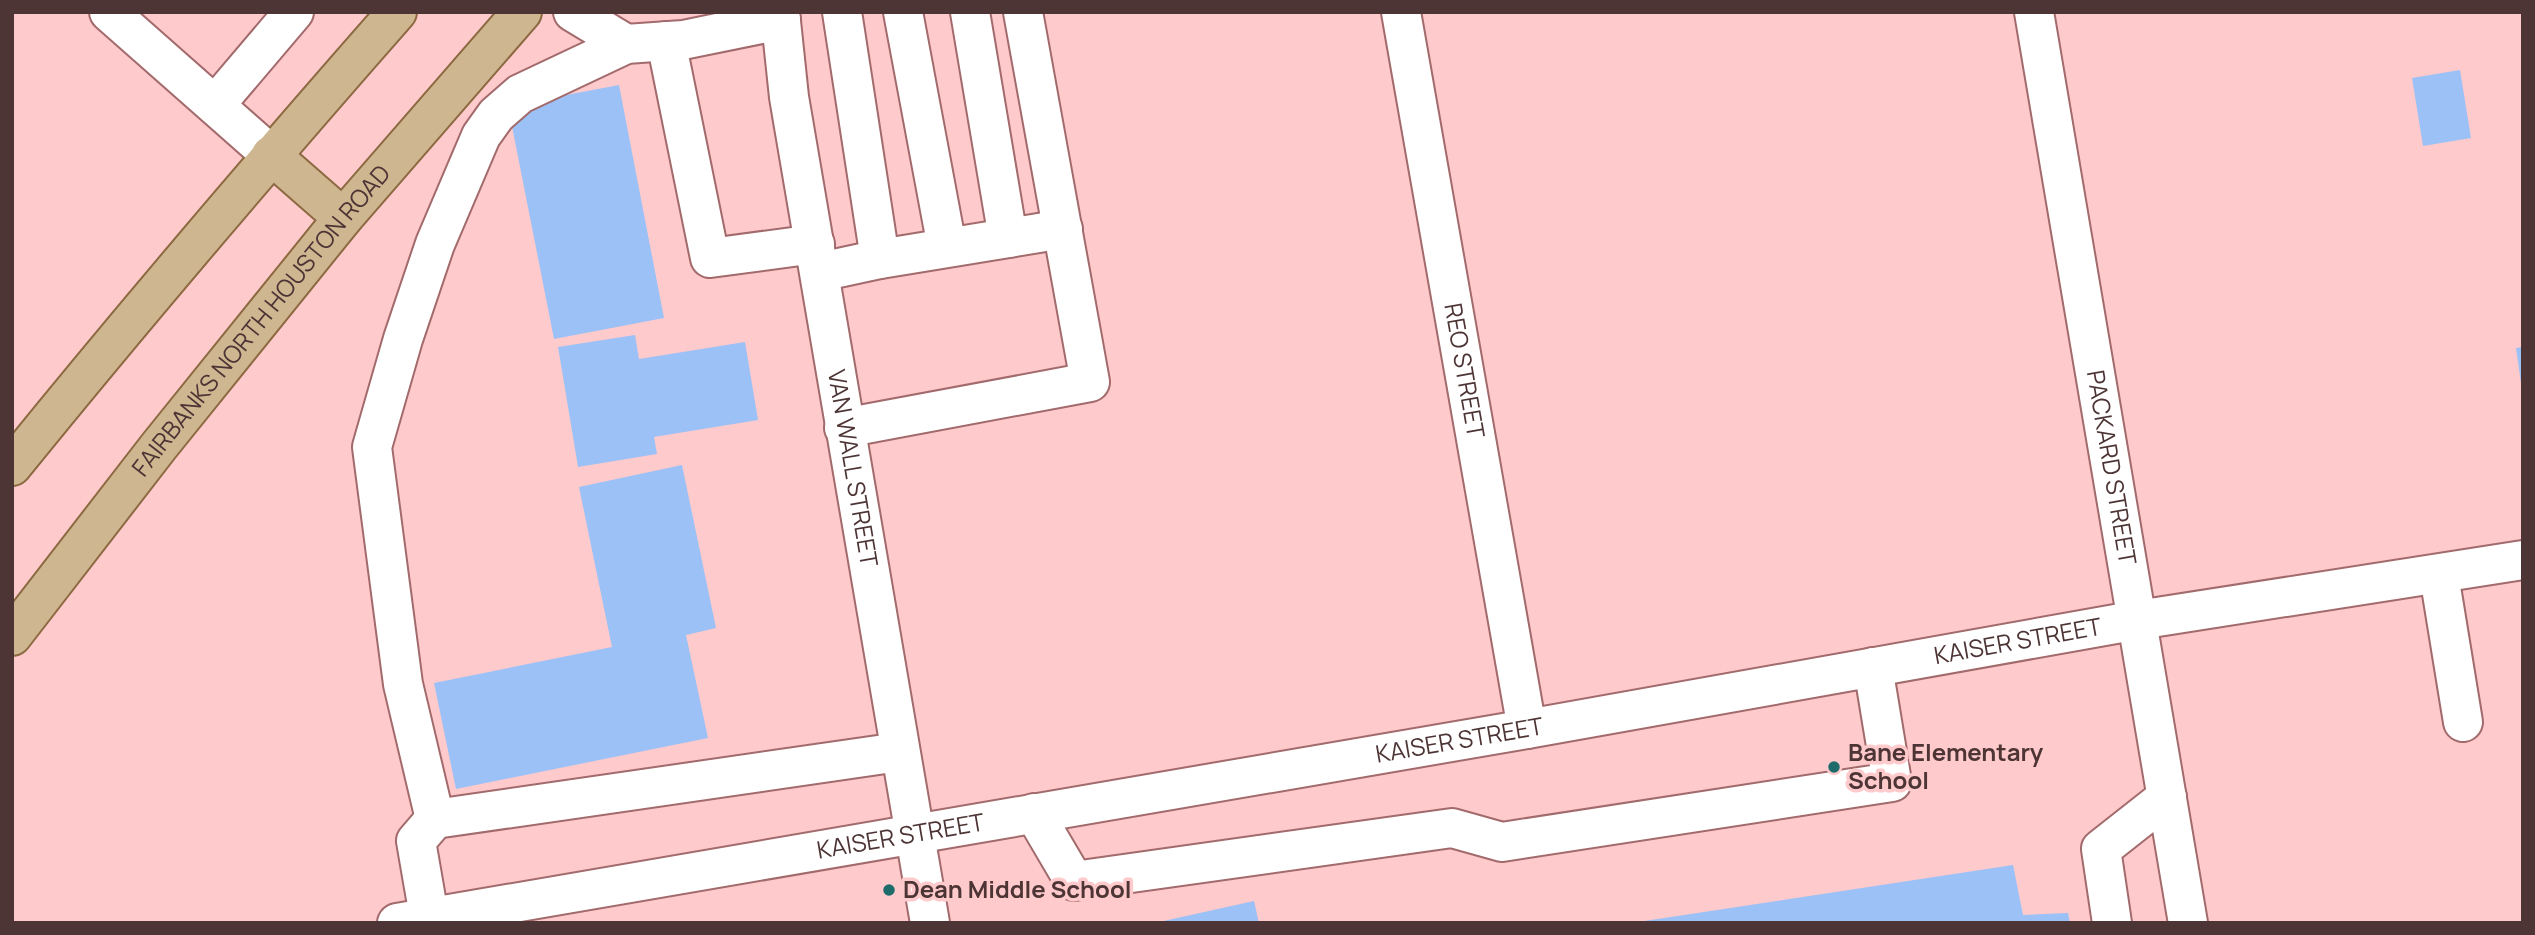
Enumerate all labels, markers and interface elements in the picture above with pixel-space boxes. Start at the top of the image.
street label: FAIRBANKS NORTH HOUSTON ROAD [124,157,397,483]
street label: REO STREET [1437,300,1494,441]
street label: VAN WALL STREET [821,367,887,570]
street label: PACKARD STREET [2080,368,2145,568]
street label: KAISER STREET [1931,609,2104,671]
street label: KAISER STREET [1373,708,1546,770]
place label: Bane Elementary School [1848,735,2044,796]
marker: Bane Elementary School [1826,759,1842,775]
street label: KAISER STREET [814,804,987,866]
place label: Dean Middle School [903,872,1132,905]
marker: Dean Middle School [881,882,897,898]

